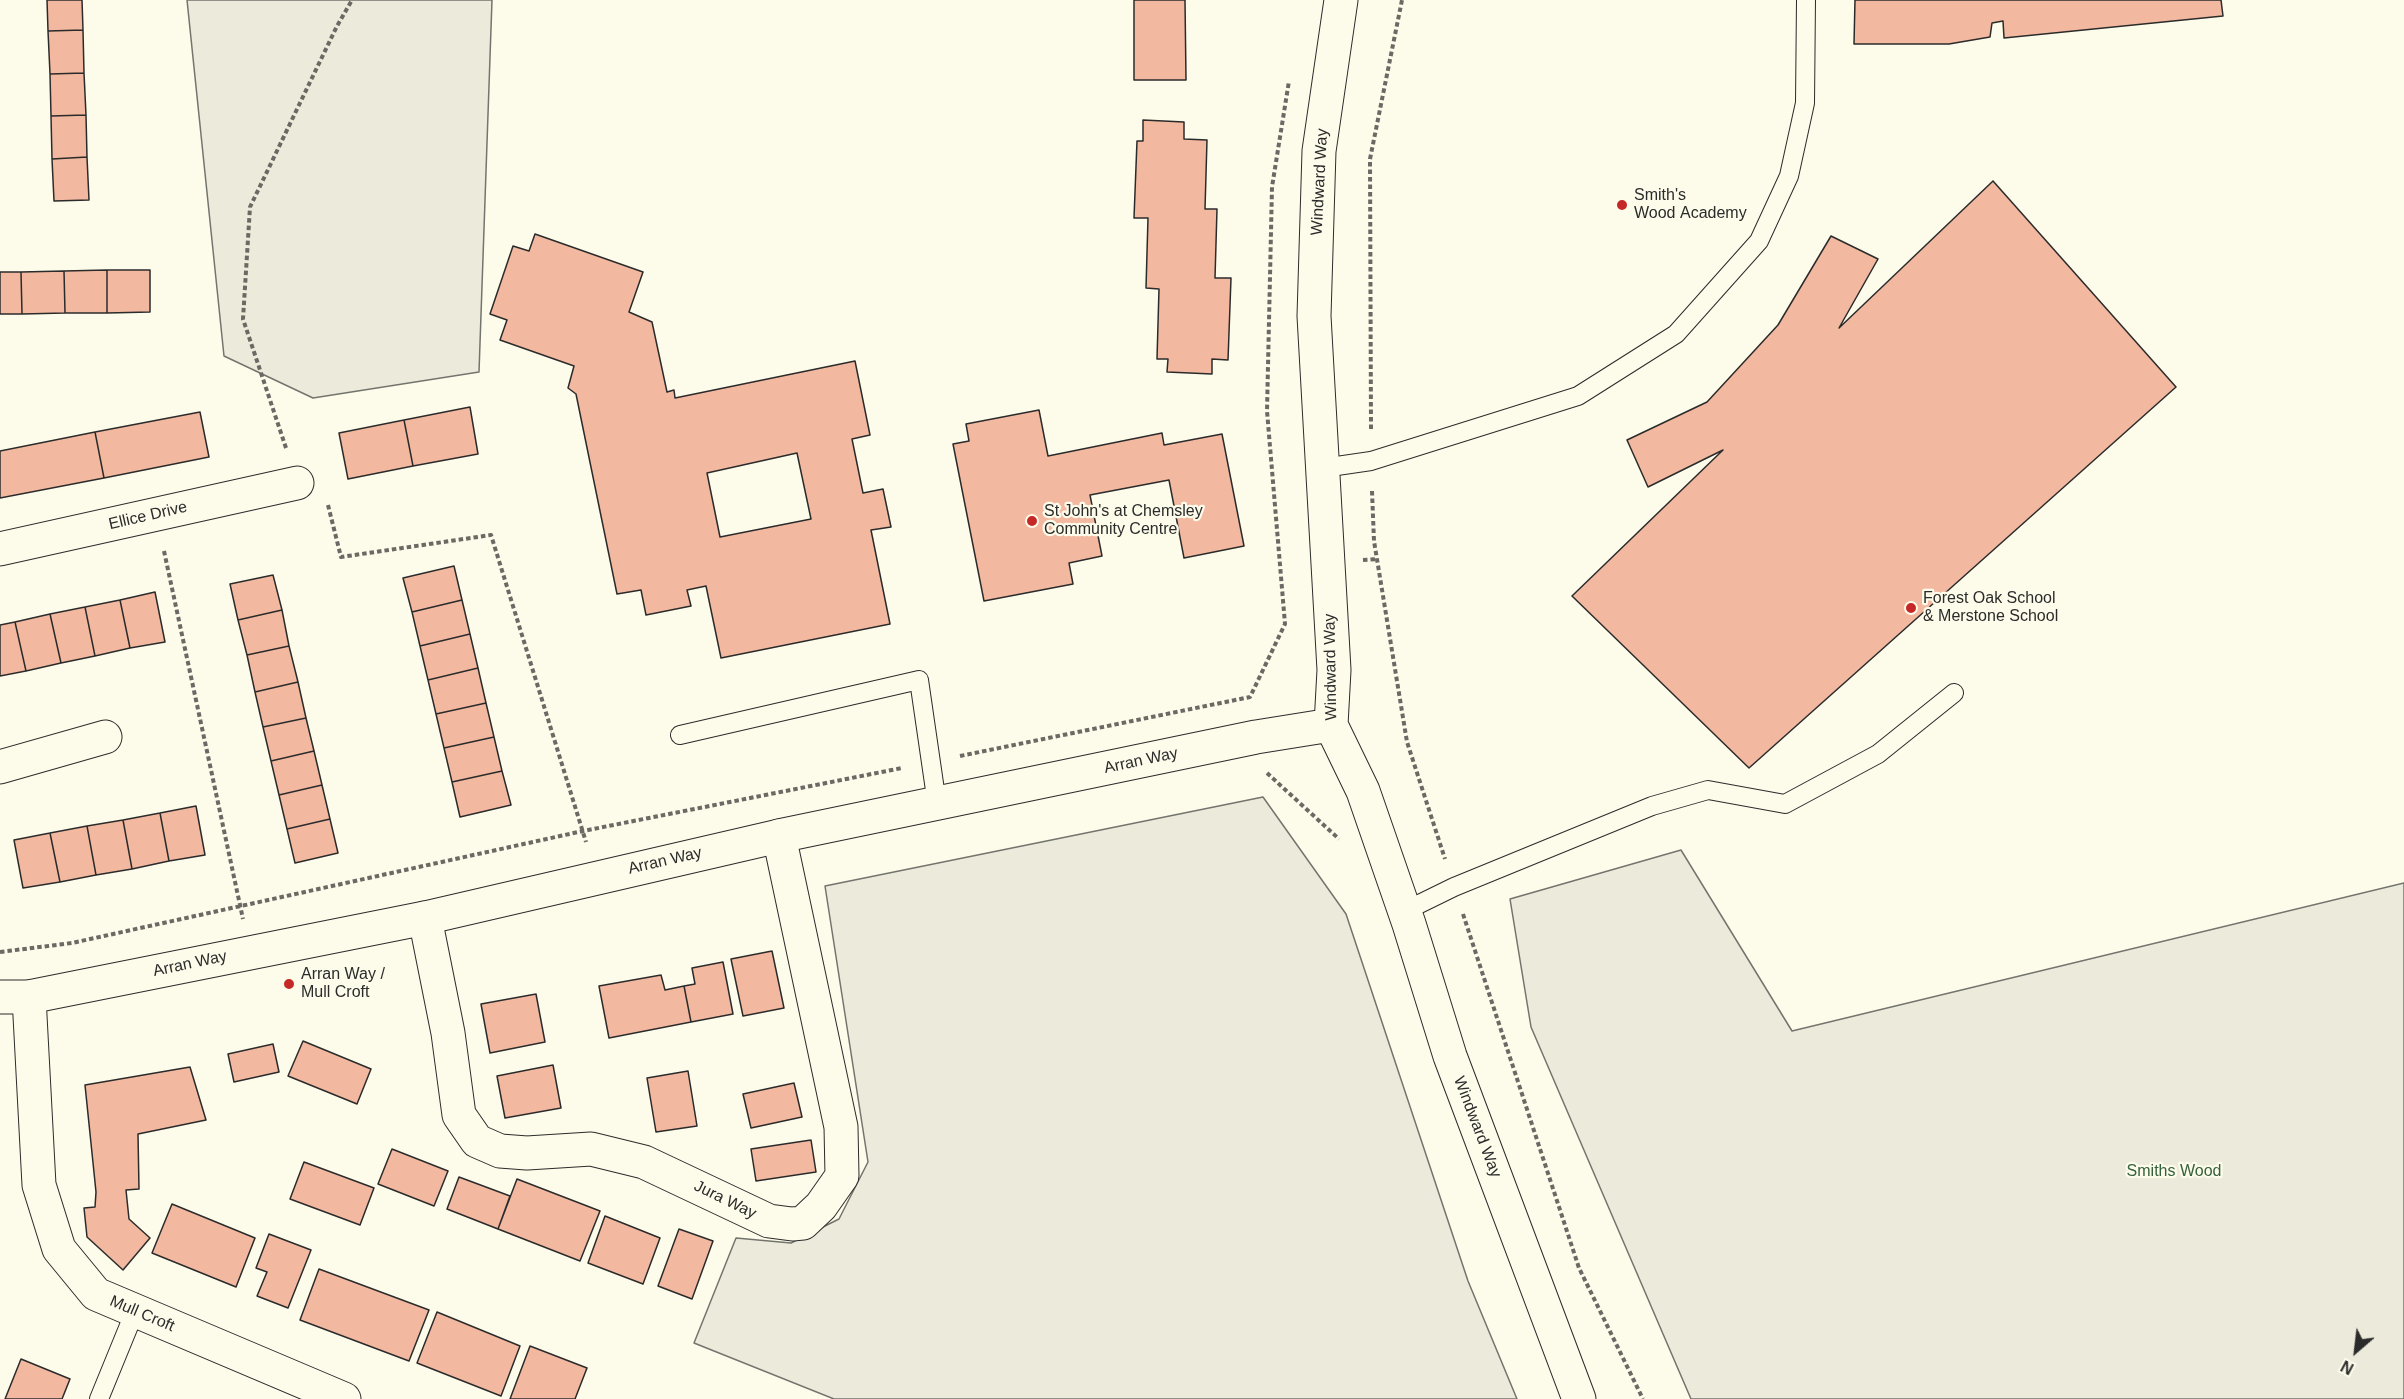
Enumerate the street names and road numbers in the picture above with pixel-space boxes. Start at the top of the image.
street label: Windward Way [1308,128,1332,236]
street label: Ellice Drive [107,498,189,534]
street label: Windward Way [1320,613,1342,721]
street label: Arran Way [1102,744,1180,778]
street label: Arran Way [626,843,704,879]
street label: Arran Way [151,947,229,981]
street label: Windward Way [1449,1074,1505,1180]
street label: Jura Way [691,1177,759,1223]
street label: Mull Croft [107,1292,177,1336]

